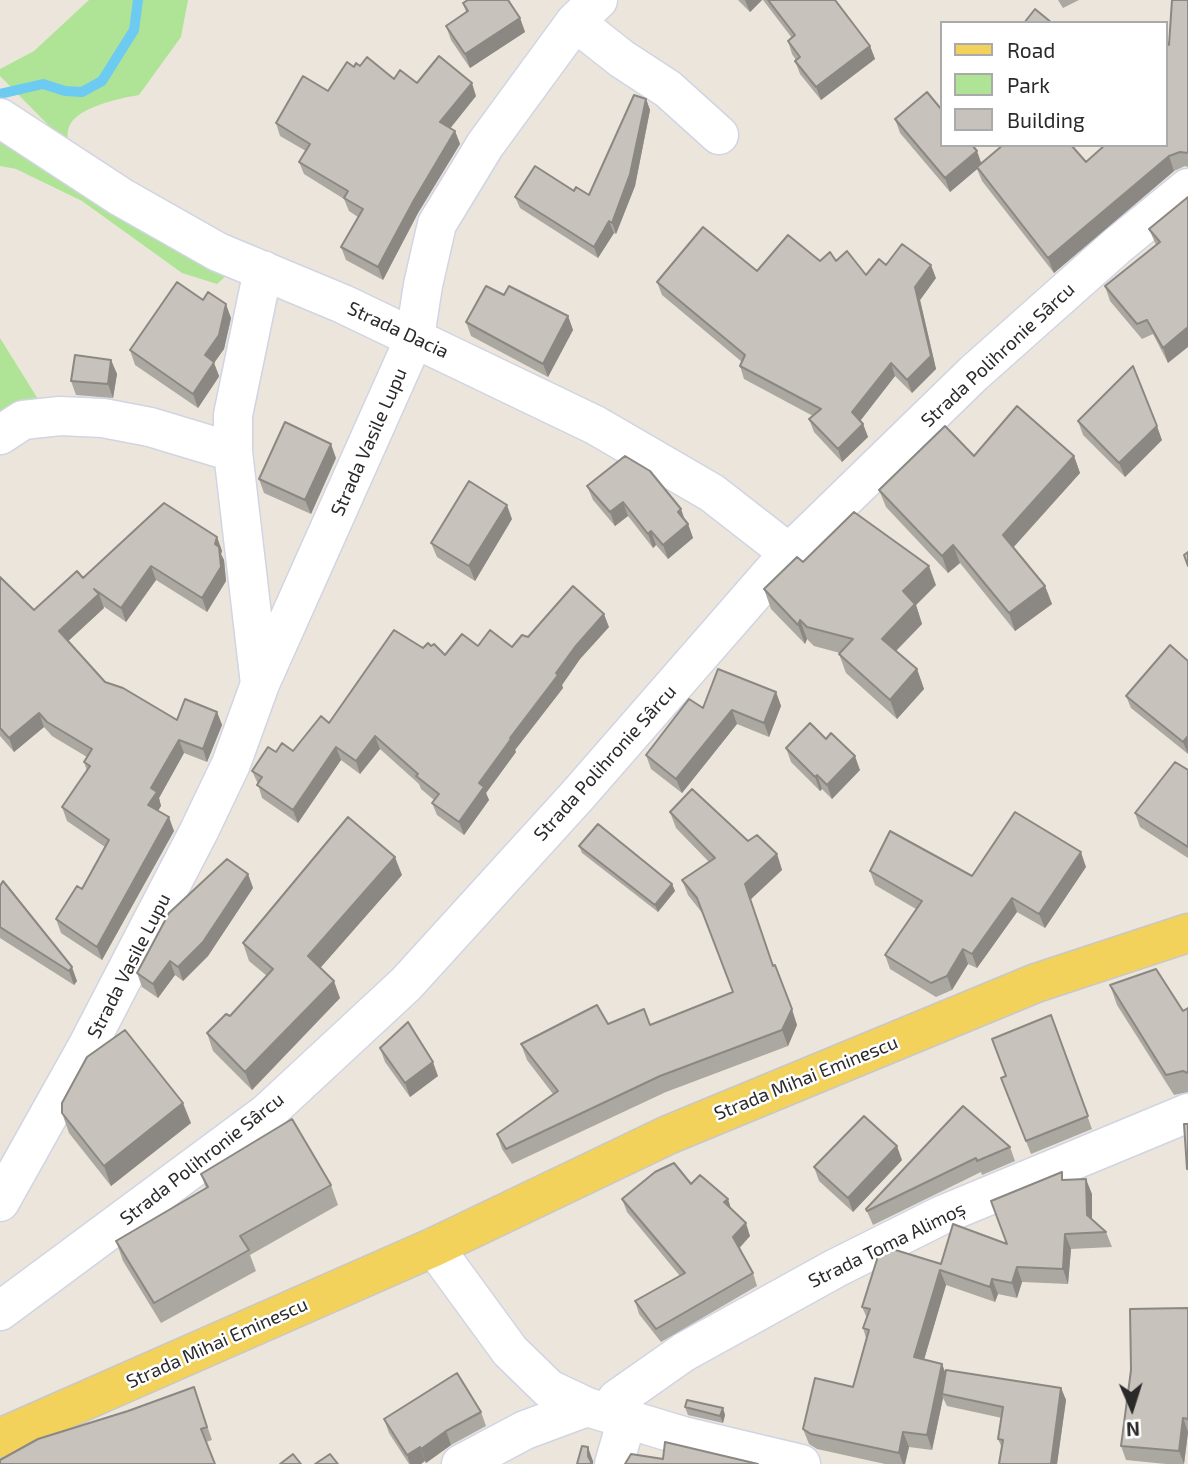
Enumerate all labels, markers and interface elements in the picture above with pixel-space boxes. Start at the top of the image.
legend [940,21,1167,147]
text: Road [1007,37,1055,62]
text: Park [1007,72,1050,97]
text: Building [1007,107,1085,132]
street label: Strada Polihronie Sârcu [917,278,1079,432]
street label: Strada Dacia [344,297,452,363]
street label: Strada Vasile Lupu [326,364,412,520]
street label: Strada Polihronie Sârcu [529,680,681,846]
street label: Strada Vasile Lupu [83,890,175,1042]
street label: Strada Mihai Eminescu [711,1031,901,1125]
street label: Strada Polihronie Sârcu [116,1088,288,1230]
street label: Strada Toma Alimoș [805,1197,969,1293]
street label: Strada Mihai Eminescu [123,1293,311,1393]
north arrow [1097,1373,1167,1443]
text: N [1126,1418,1141,1441]

